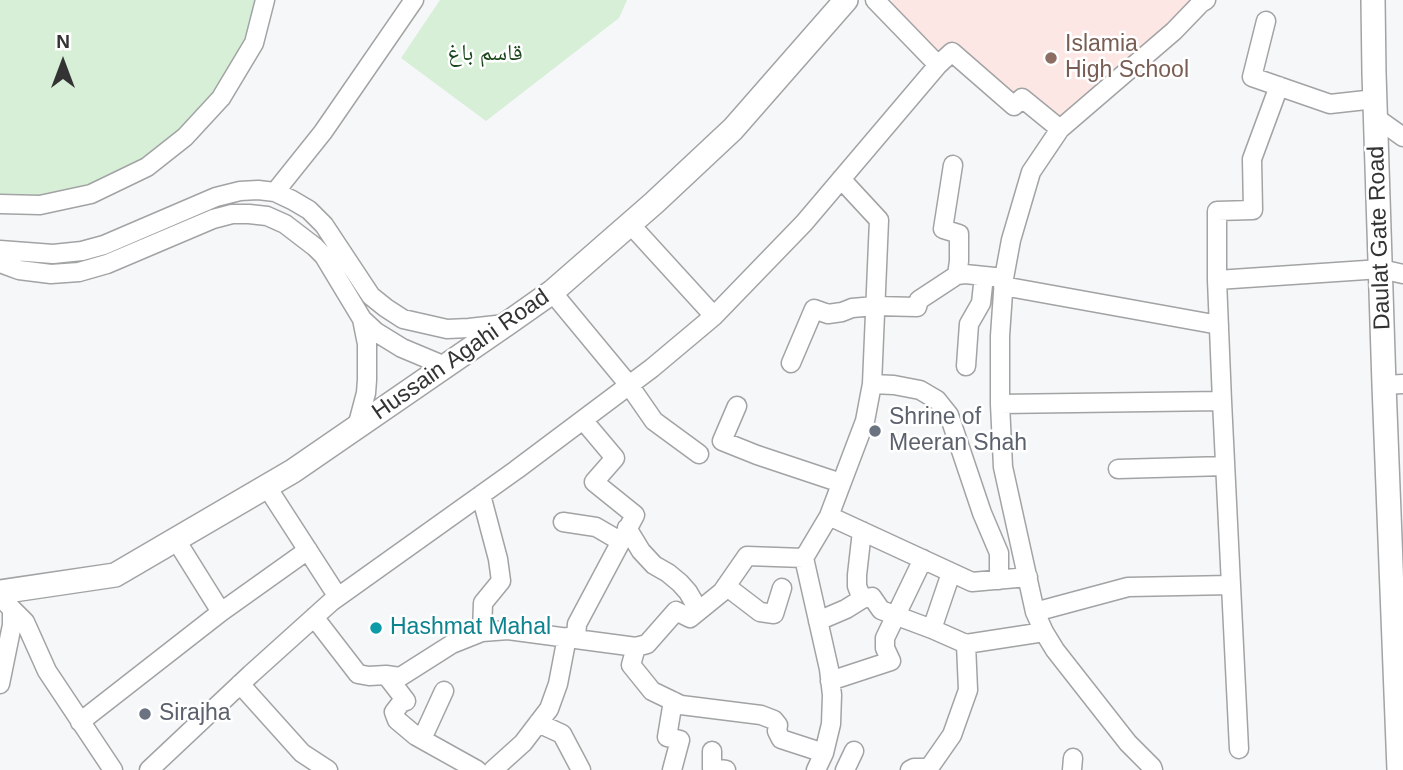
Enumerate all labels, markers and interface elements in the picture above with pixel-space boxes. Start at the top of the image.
north arrow [28,28,98,98]
text: N [56,31,70,52]
place label: Islamia High School [1065,31,1189,85]
park label: قاسم باغ [447,40,523,68]
marker: Islamia High School [1043,50,1059,66]
street label: Daulat Gate Road [1363,146,1397,330]
street label: Hussain Agahi Road [367,284,555,426]
place label: Shrine of Meeran Shah [889,404,1027,458]
marker: Shrine of Meeran Shah [867,423,883,439]
place label: Hashmat Mahal [390,614,551,642]
marker: Hashmat Mahal [368,620,384,636]
place label: Sirajha [159,700,231,728]
marker: Sirajha [137,706,153,722]

